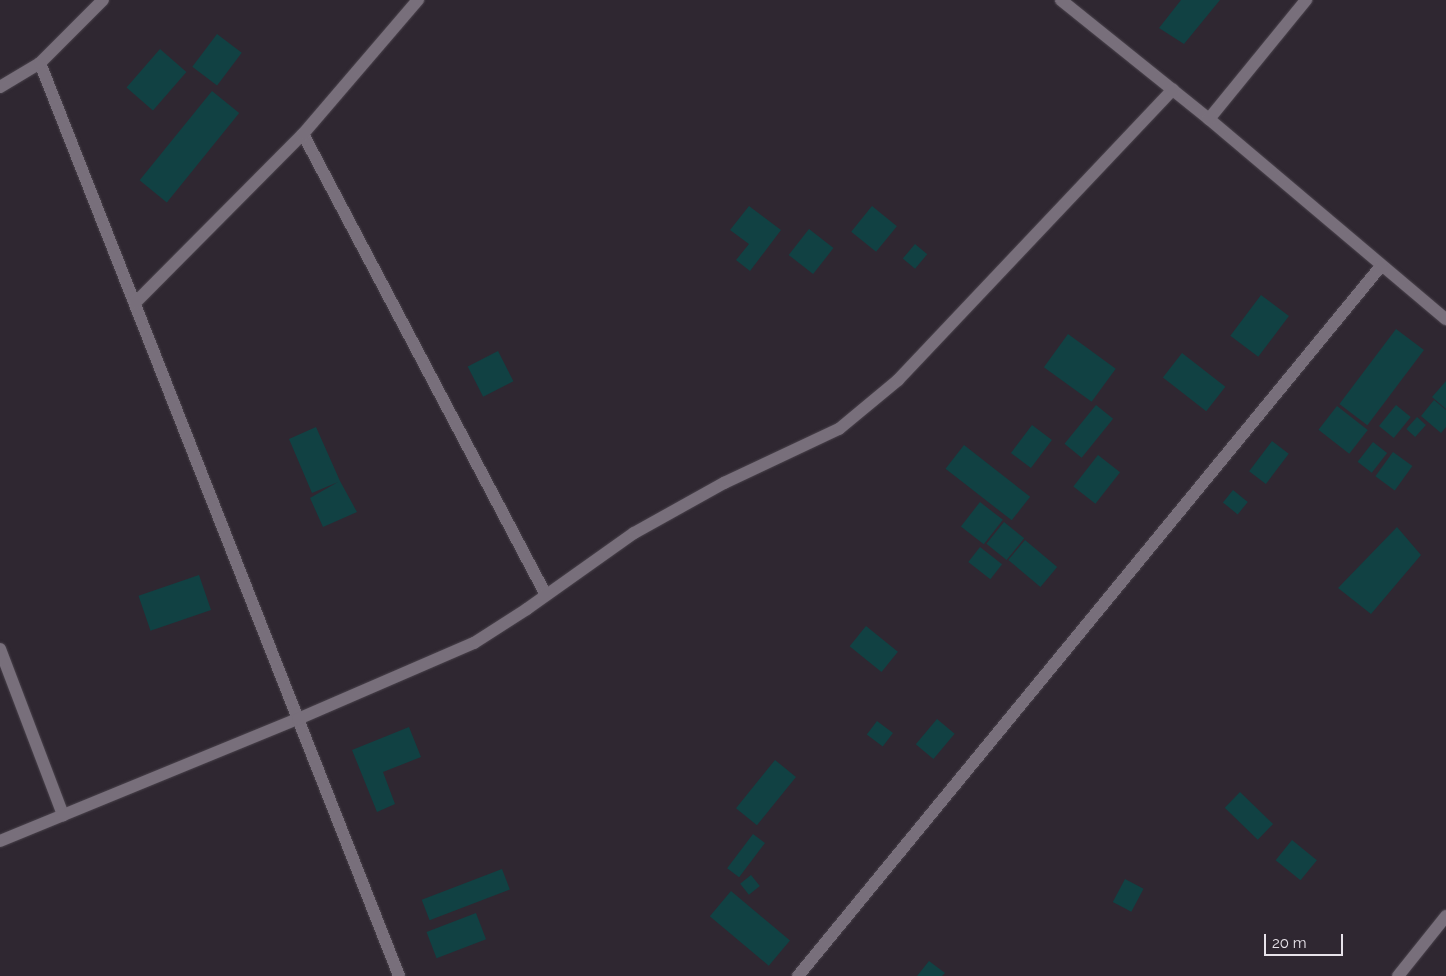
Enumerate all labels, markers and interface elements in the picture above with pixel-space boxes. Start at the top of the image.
scale bar [1266,924,1345,956]
text: 20 m [1272,934,1307,952]

